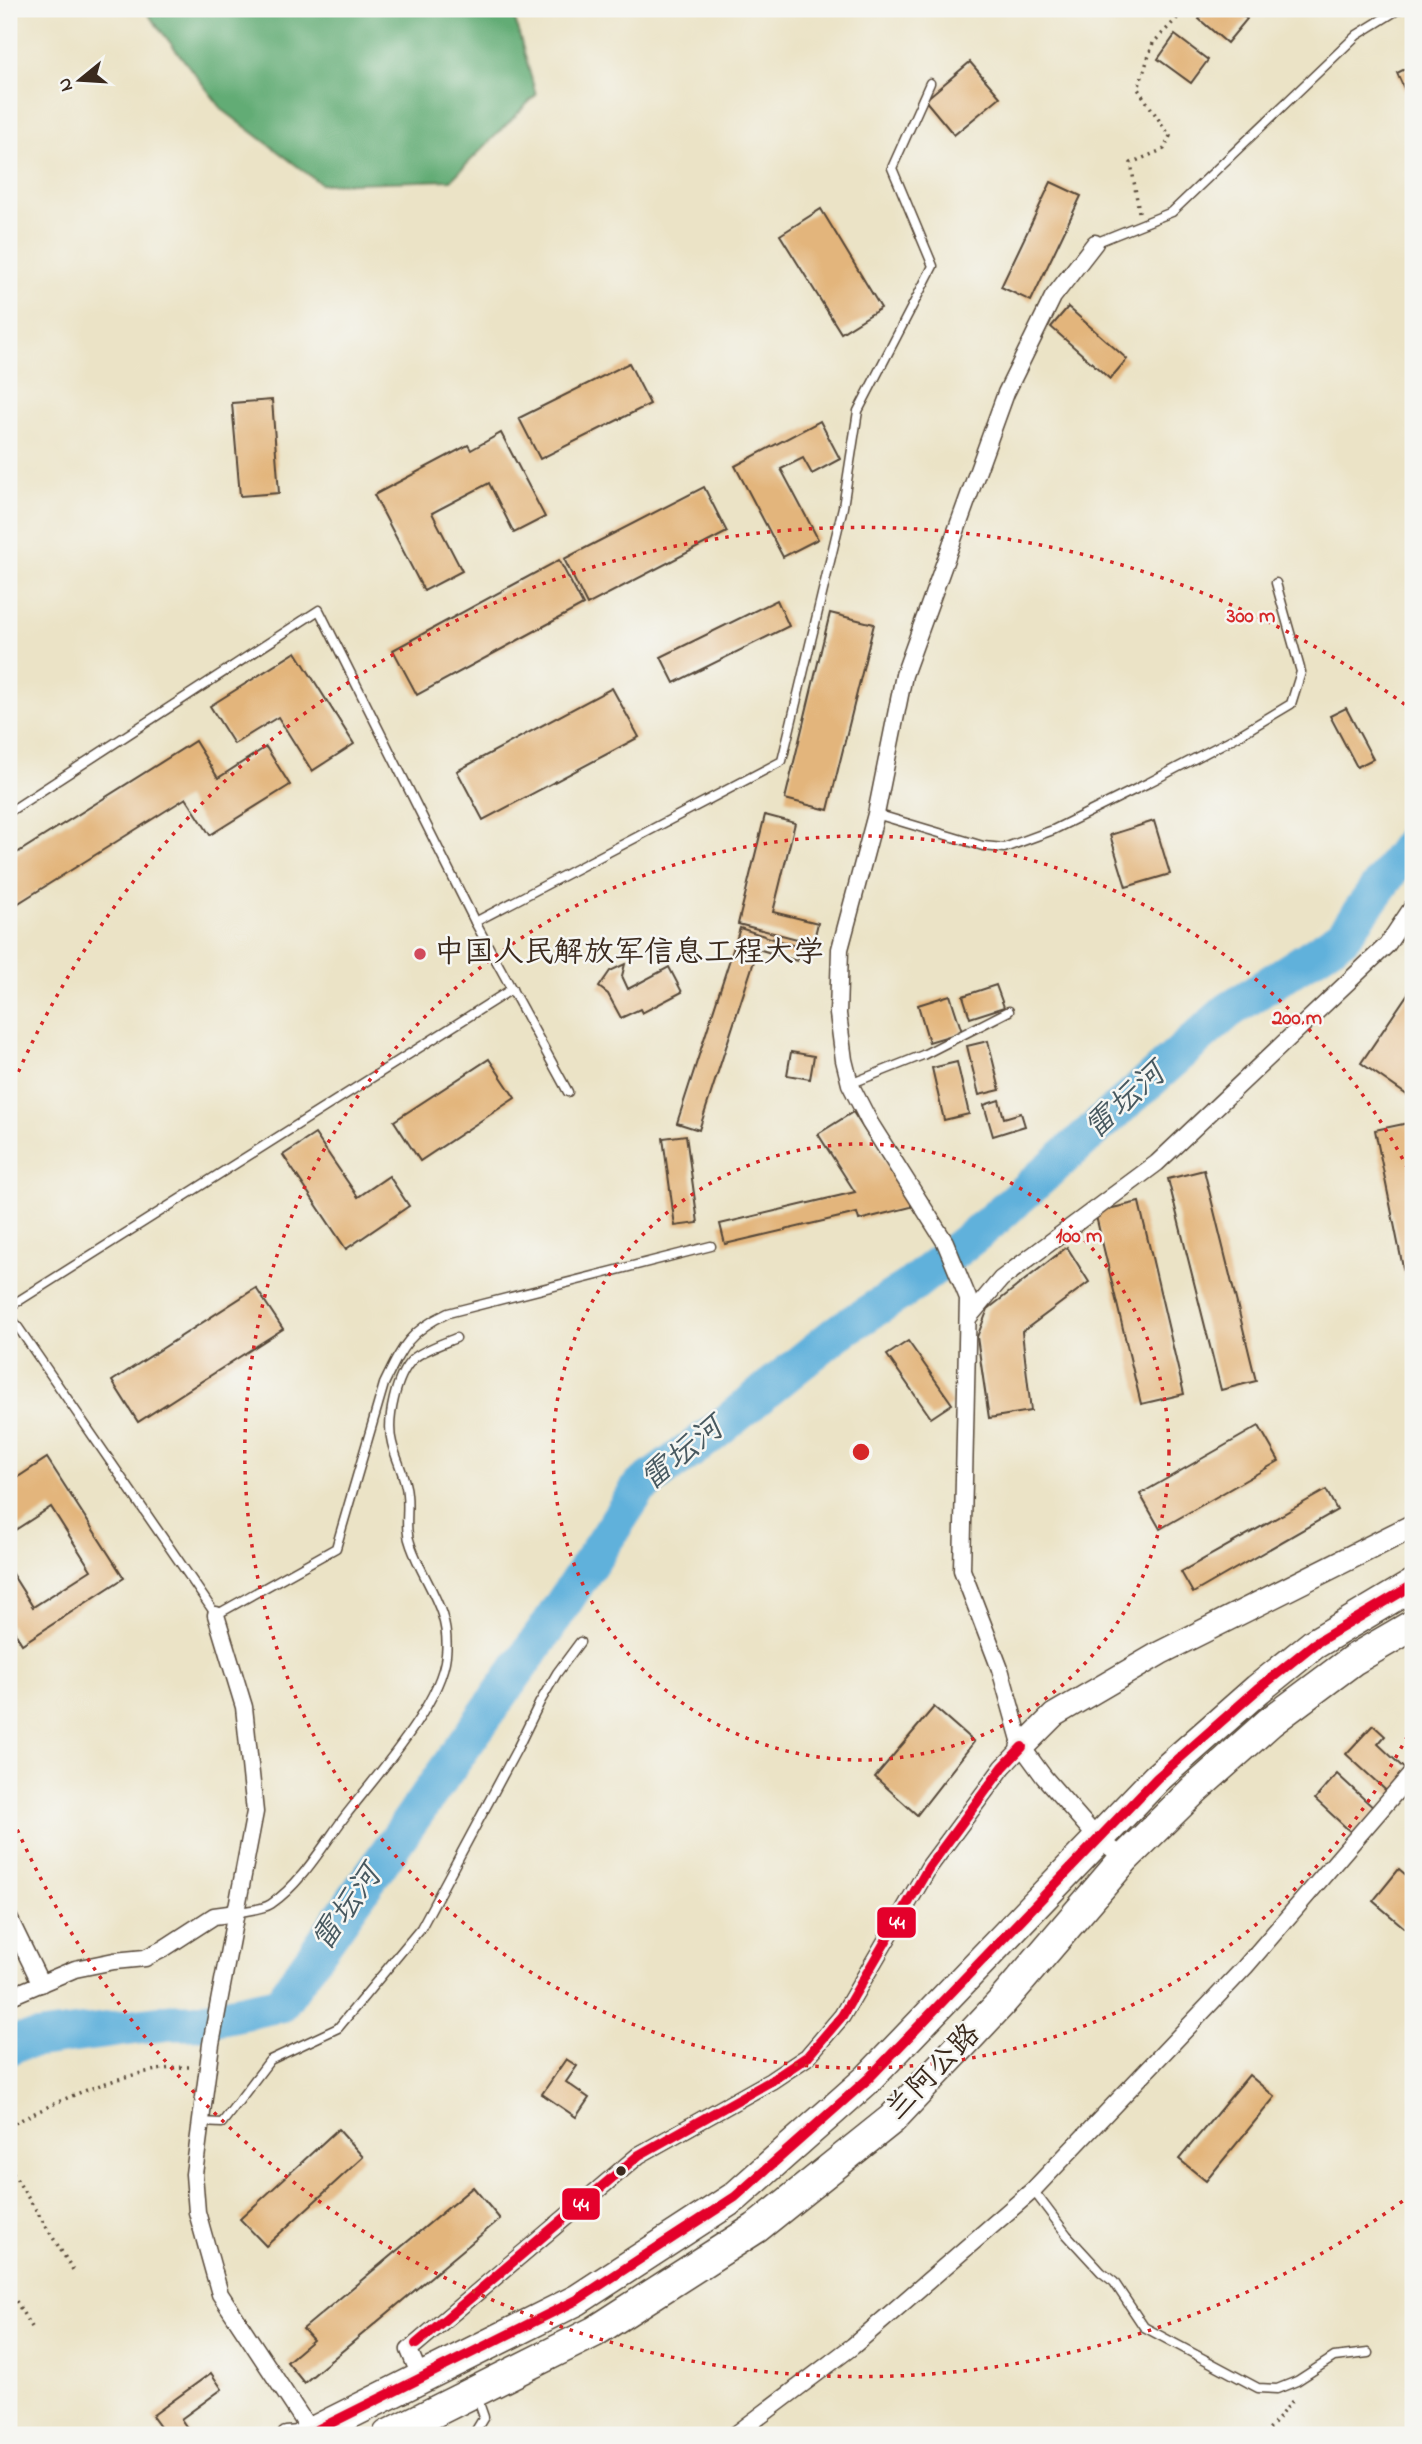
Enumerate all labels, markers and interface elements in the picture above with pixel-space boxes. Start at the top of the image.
north arrow [46,46,116,116]
text: N [51,74,81,95]
text: 300 m [1226,602,1275,632]
place label: 中国人民解放军信息工程大学 [434,932,824,976]
marker: 中国人民解放军信息工程大学 [412,946,428,962]
text: 200 m [1271,1004,1322,1034]
water label: 雷坛河 [1075,1049,1181,1152]
text: 100 m [1056,1222,1102,1252]
water label: 雷坛河 [631,1403,739,1503]
centre of rings [849,1440,873,1464]
water label: 雷坛河 [301,1852,398,1962]
line badge: 44 [876,1906,917,1939]
text: 44 [889,1911,905,1938]
street label: 兰阿公路 [876,2015,992,2131]
unlabelled marker [614,2164,628,2178]
line badge: 44 [561,2187,601,2221]
text: 44 [573,2193,589,2220]

